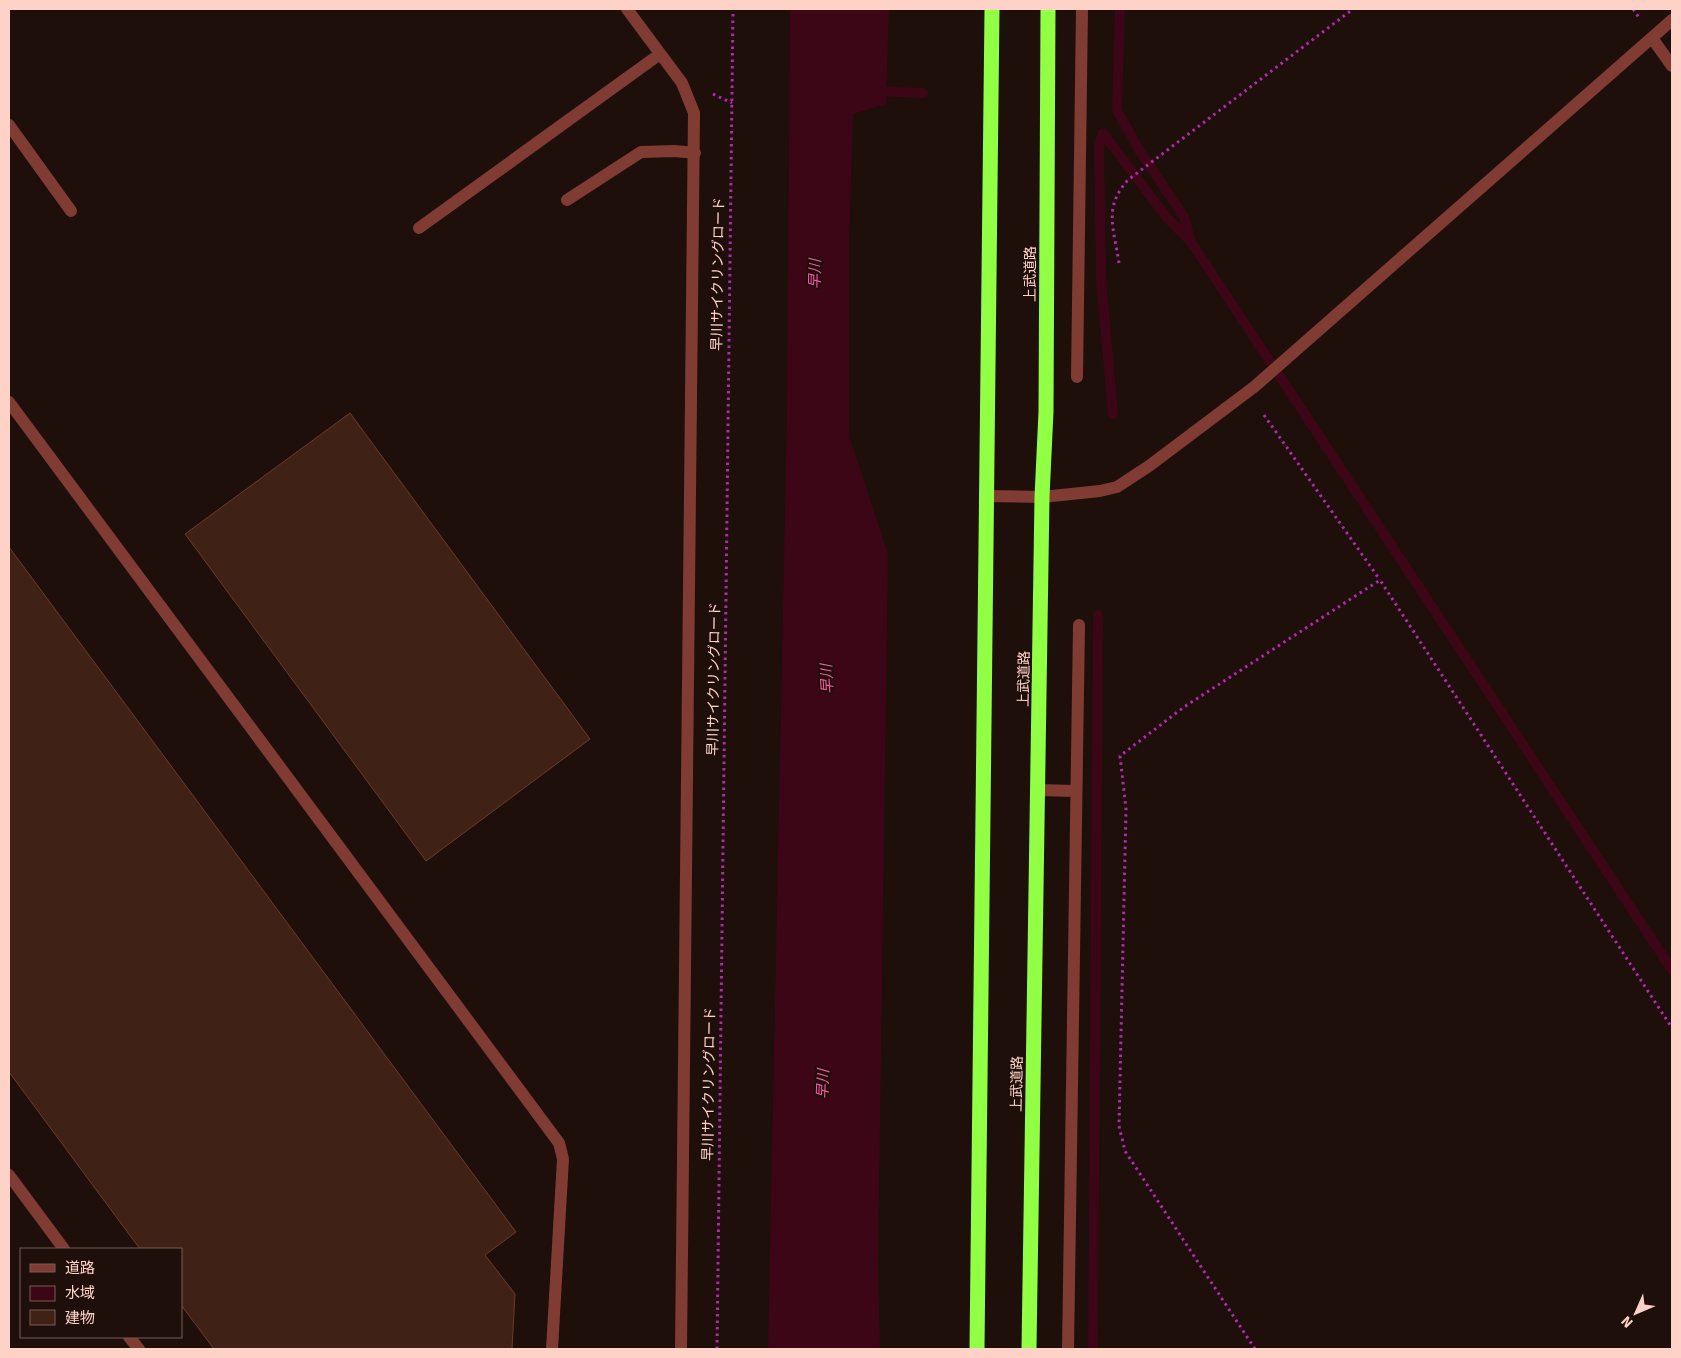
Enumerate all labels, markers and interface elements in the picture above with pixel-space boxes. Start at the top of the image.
street label: 早川サイクリングロード [708,197,728,351]
street label: 上武道路 [1022,246,1039,302]
water label: 早川 [806,257,824,289]
street label: 早川サイクリングロード [704,602,724,756]
street label: 上武道路 [1015,651,1033,707]
water label: 早川 [817,662,837,694]
street label: 早川サイクリングロード [699,1007,719,1161]
street label: 上武道路 [1008,1056,1026,1112]
water label: 早川 [813,1067,833,1099]
legend [20,1248,182,1338]
text: 道路 [65,1259,95,1277]
text: 水域 [65,1284,95,1302]
north arrow [1611,1288,1661,1338]
text: 建物 [65,1309,95,1327]
text: N [1618,1312,1637,1331]

